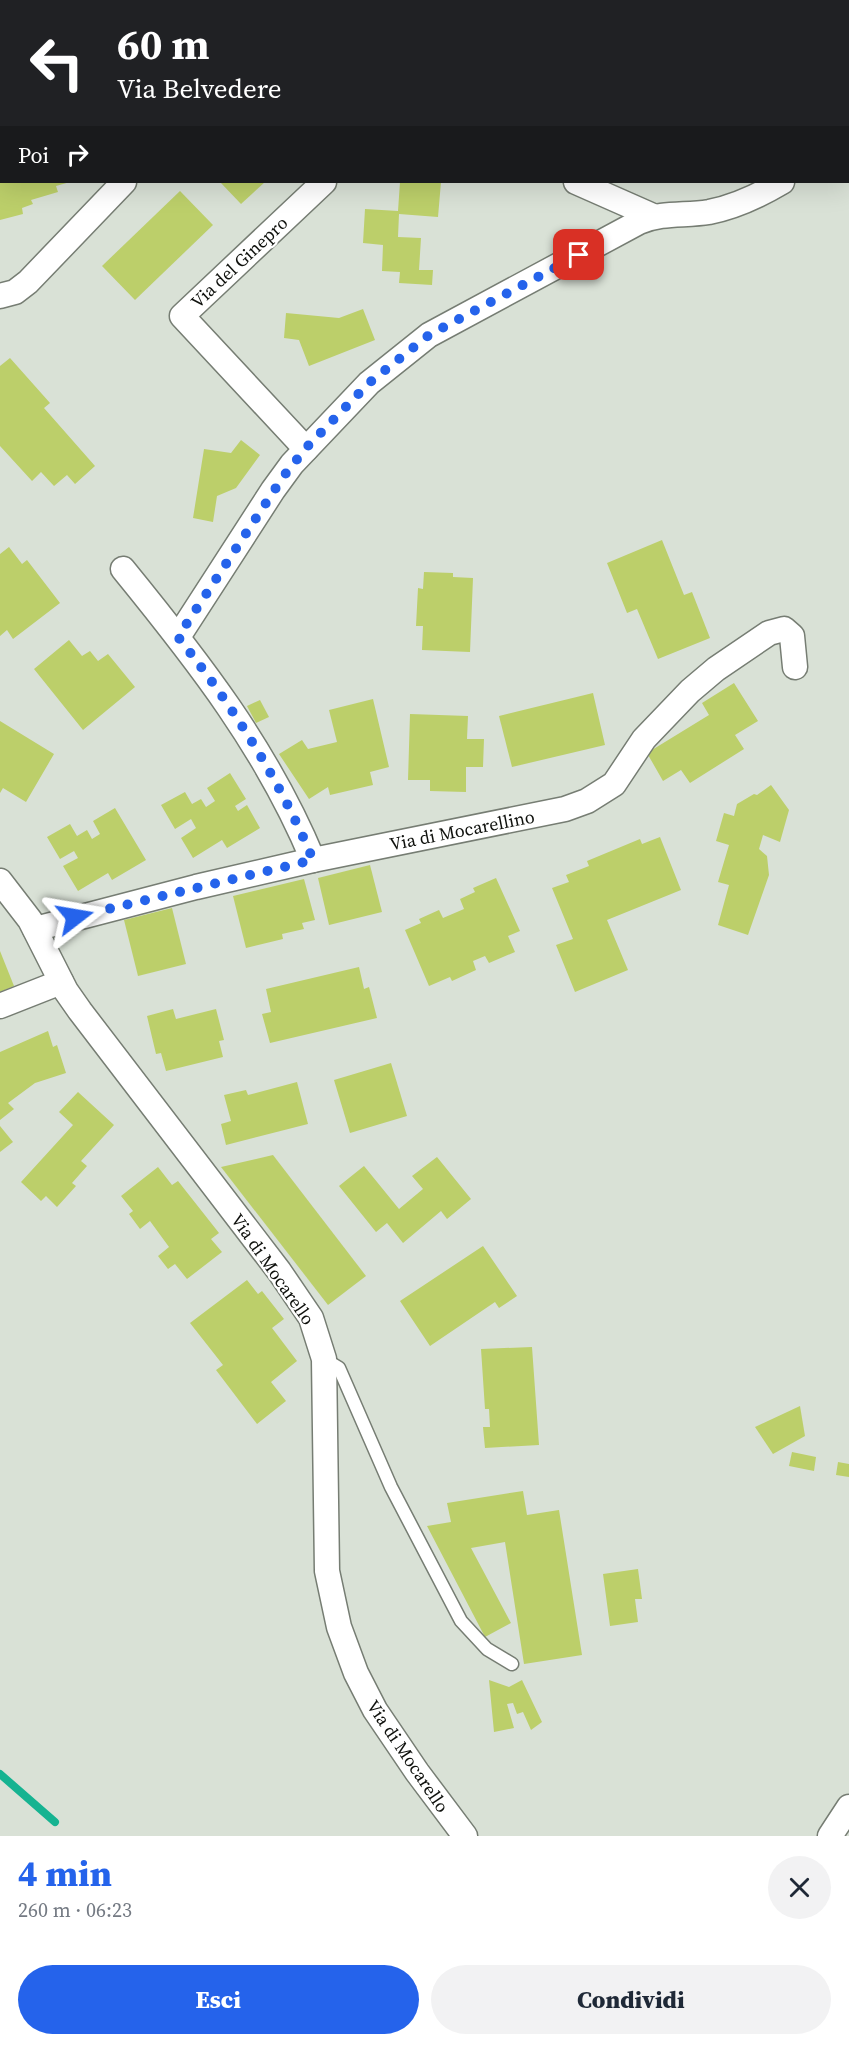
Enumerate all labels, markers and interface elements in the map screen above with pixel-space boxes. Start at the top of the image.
text: 60 m [117,15,210,73]
icon: left [18,24,96,102]
text: Via Belvedere [117,70,282,107]
icon: right [61,138,94,171]
text: Poi [18,140,49,170]
street label: Via del Ginepro [185,210,293,314]
pin [553,229,604,280]
icon: arrive [562,238,595,271]
street label: Via di Mocarellino [387,804,537,856]
position arrow [43,885,107,949]
street label: Via di Mocarello [225,1208,321,1330]
street label: Via di Mocarello [361,1695,455,1817]
text: 4 min [18,1849,112,1898]
button: close [768,1856,831,1919]
text: 260 m · 06:23 [18,1896,132,1924]
button: Esci [18,1965,419,2034]
button: Condividi [431,1965,831,2034]

